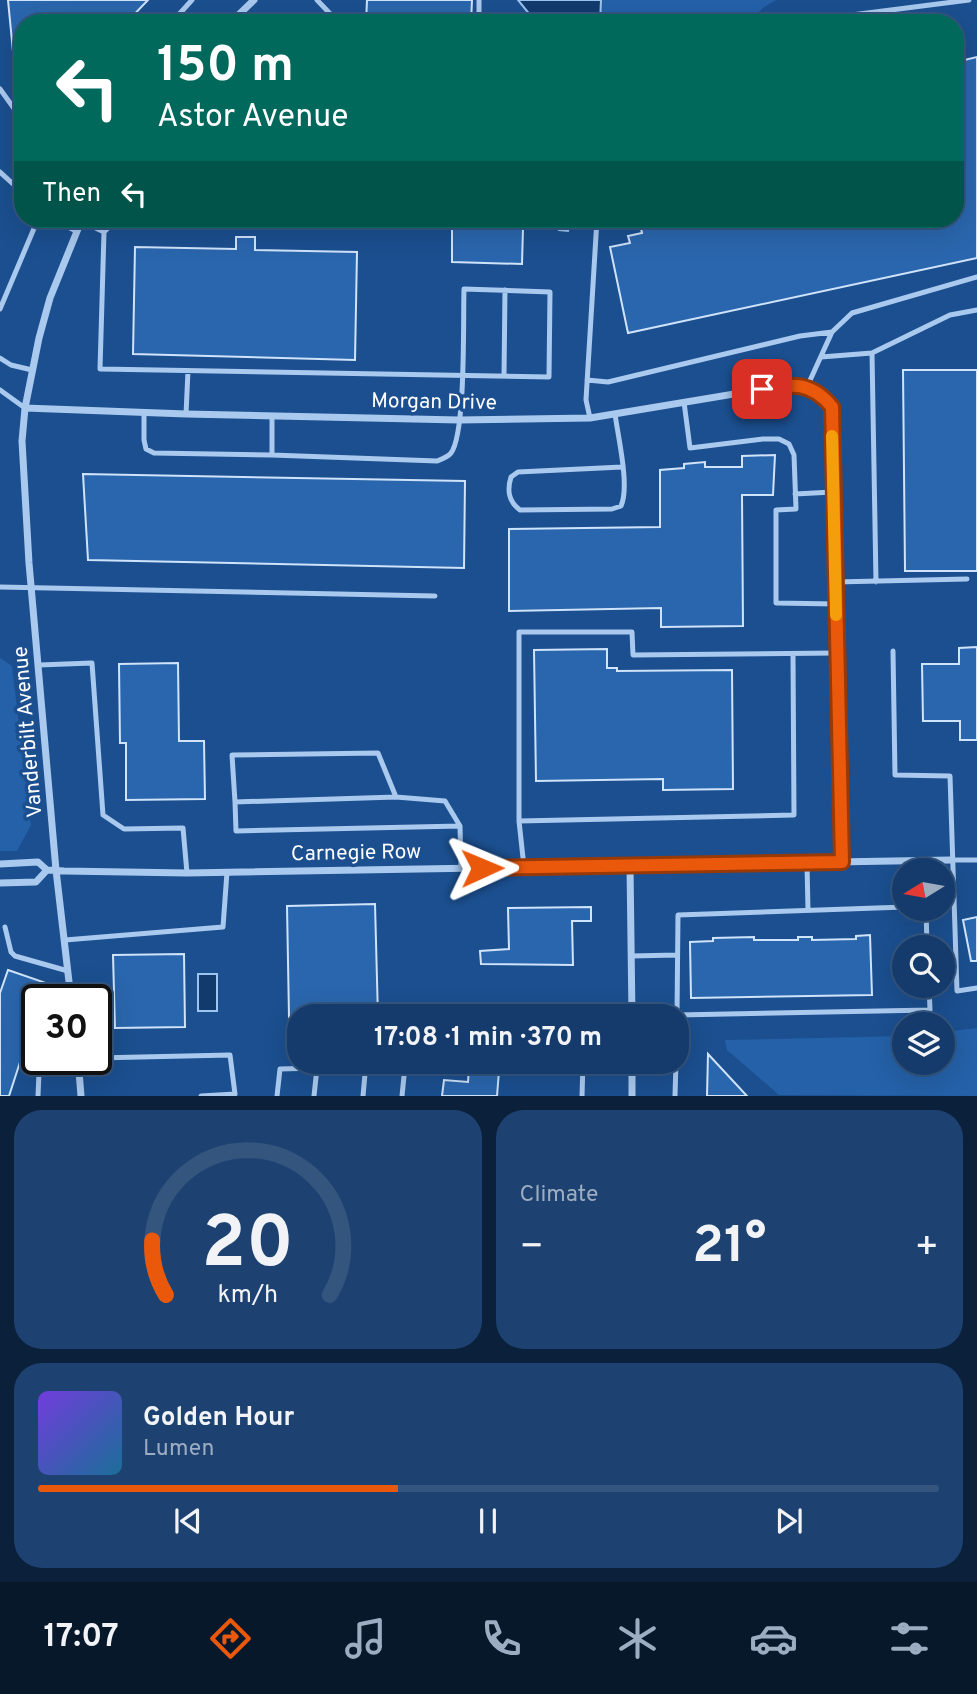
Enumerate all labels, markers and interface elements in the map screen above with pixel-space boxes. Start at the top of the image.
text: 150 m [157,37,294,99]
icon: left [42,42,133,133]
text: Astor Avenue [157,98,348,138]
icon: left [115,175,153,213]
text: Then [42,178,101,211]
pin [732,359,792,419]
icon: arrive [743,370,781,408]
street label: Morgan Drive [371,388,497,417]
street label: Vanderbilt Avenue [8,645,49,819]
position arrow [445,831,519,905]
street label: Carnegie Row [291,839,421,868]
north arrow [892,858,956,920]
map controls [892,858,955,1075]
button: search [892,935,955,998]
speed limit sign: 30 [21,984,112,1075]
button: layers [892,1012,955,1075]
text: 17:08 · 1 min · 370 m [374,1022,602,1055]
text: Climate [520,1181,598,1210]
text: 20 [202,1202,294,1294]
text: 21° [692,1215,766,1281]
text: − [520,1224,544,1273]
text: + [914,1224,939,1273]
text: km/h [217,1280,278,1312]
text: Golden Hour [143,1402,294,1435]
text: Lumen [143,1435,214,1464]
icon: previous [169,1502,207,1540]
icon: pause [469,1502,507,1540]
icon: next [770,1502,808,1540]
icon: directions [206,1614,255,1663]
icon: music [341,1614,390,1663]
icon: phone [477,1614,526,1663]
icon: climate [613,1614,662,1663]
icon: car [749,1614,798,1663]
icon: filters [885,1614,934,1663]
text: 17:07 [43,1618,119,1658]

